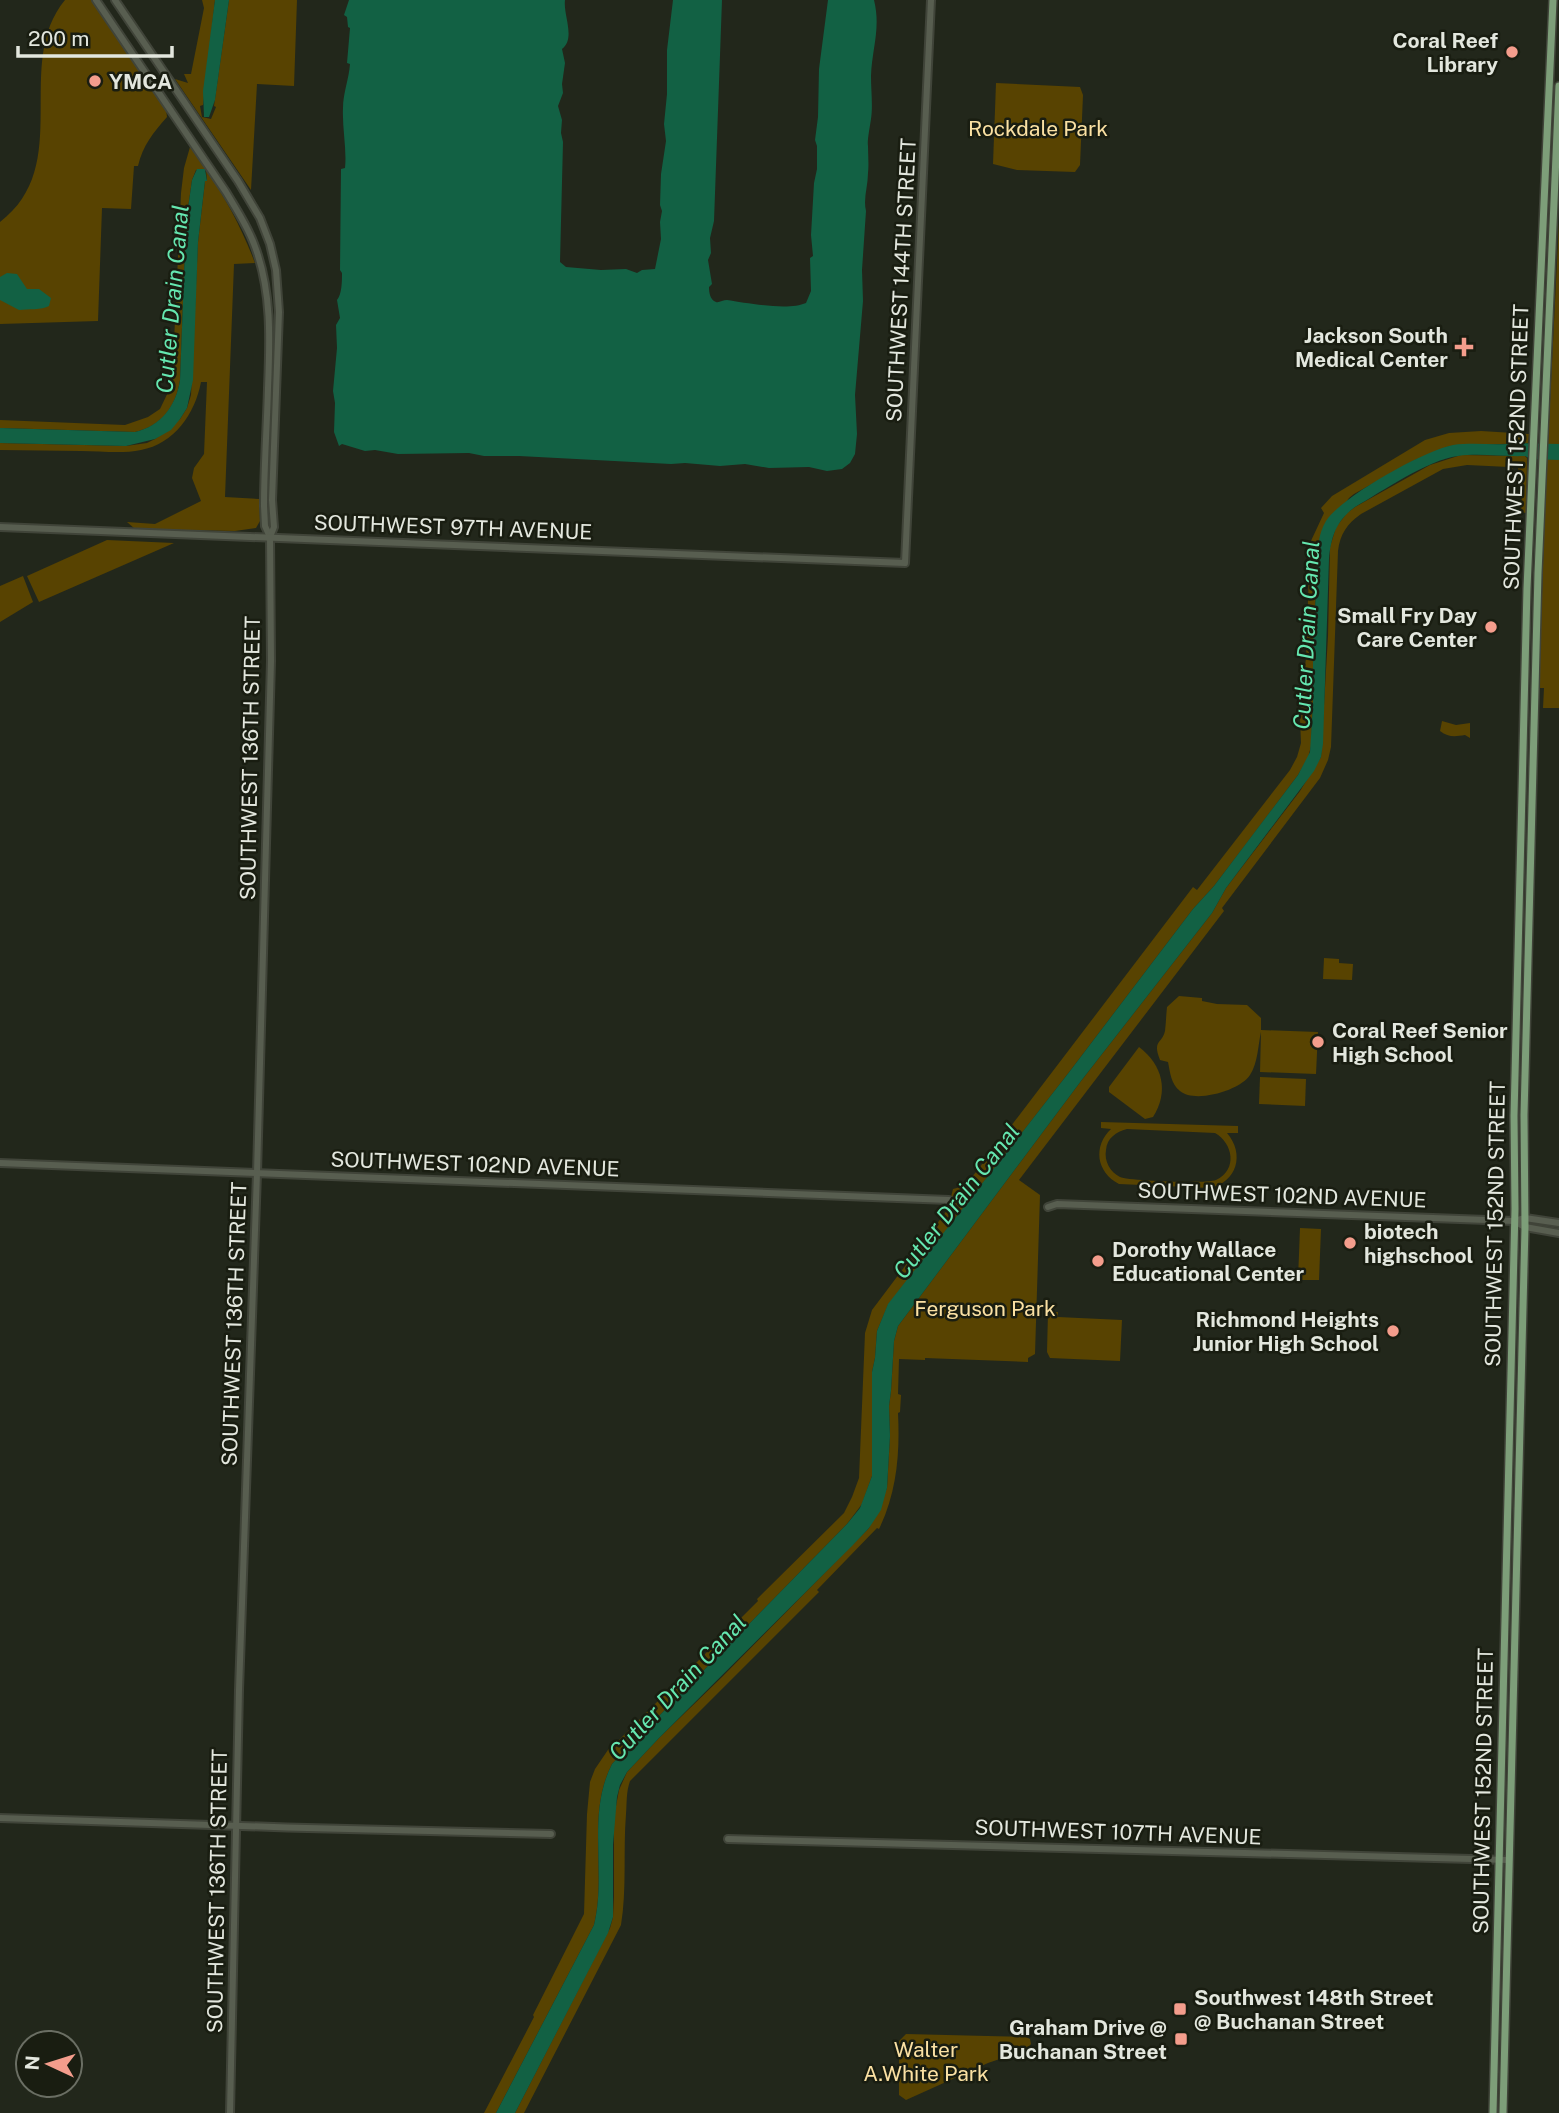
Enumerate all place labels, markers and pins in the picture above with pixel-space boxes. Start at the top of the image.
place label: Coral Reef Library [1392,28,1498,77]
marker: Coral Reef Library [1504,44,1520,60]
place label: YMCA [109,69,172,94]
marker: YMCA [87,73,103,89]
place label: Jackson South Medical Center [1295,323,1448,372]
marker: Jackson South Medical Center [1454,337,1474,357]
place label: Small Fry Day Care Center [1337,603,1477,652]
marker: Small Fry Day Care Center [1483,619,1499,635]
place label: Coral Reef Senior High School [1332,1018,1508,1067]
marker: Coral Reef Senior High School [1310,1034,1326,1050]
place label: biotech highschool [1364,1219,1474,1268]
marker: biotech highschool [1342,1235,1358,1251]
place label: Dorothy Wallace Educational Center [1112,1237,1305,1286]
marker: Dorothy Wallace Educational Center [1090,1253,1106,1269]
place label: Richmond Heights Junior High School [1193,1307,1379,1356]
marker: Richmond Heights Junior High School [1385,1323,1401,1339]
place label: Southwest 148th Street @ Buchanan Street [1194,1985,1434,2034]
marker: Southwest 148th Street @ Buchanan Street [1172,2001,1188,2017]
place label: Graham Drive @ Buchanan Street [999,2015,1167,2064]
marker: Graham Drive @ Buchanan Street [1173,2031,1189,2047]

